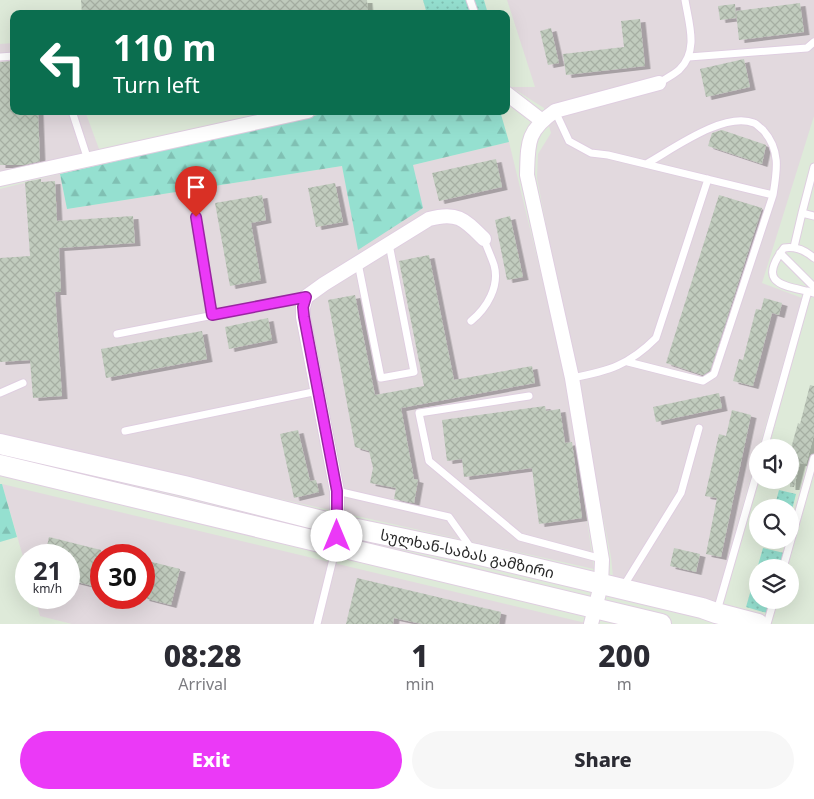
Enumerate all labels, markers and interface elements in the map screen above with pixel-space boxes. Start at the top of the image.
text: 110 m [113,24,216,71]
icon: left [30,30,95,95]
text: Turn left [113,69,200,99]
pin [175,166,217,217]
icon: arrive [182,173,210,201]
map controls [749,439,799,609]
button: sound [749,439,799,489]
button: search [749,499,799,549]
position arrow [310,509,362,561]
street label: სულხან-საბას გამზირი [379,524,556,582]
speed limit sign: 30 [90,544,155,609]
text: 21 [33,553,62,587]
button: layers [749,559,799,609]
text: km/h [33,580,62,597]
text: 08:28 [164,635,242,676]
text: 1 [411,635,429,676]
text: 200 [598,635,650,676]
text: Arrival [178,673,227,695]
text: min [405,673,434,695]
text: m [617,673,632,695]
button: Exit [20,731,402,789]
button: Share [412,731,794,789]

